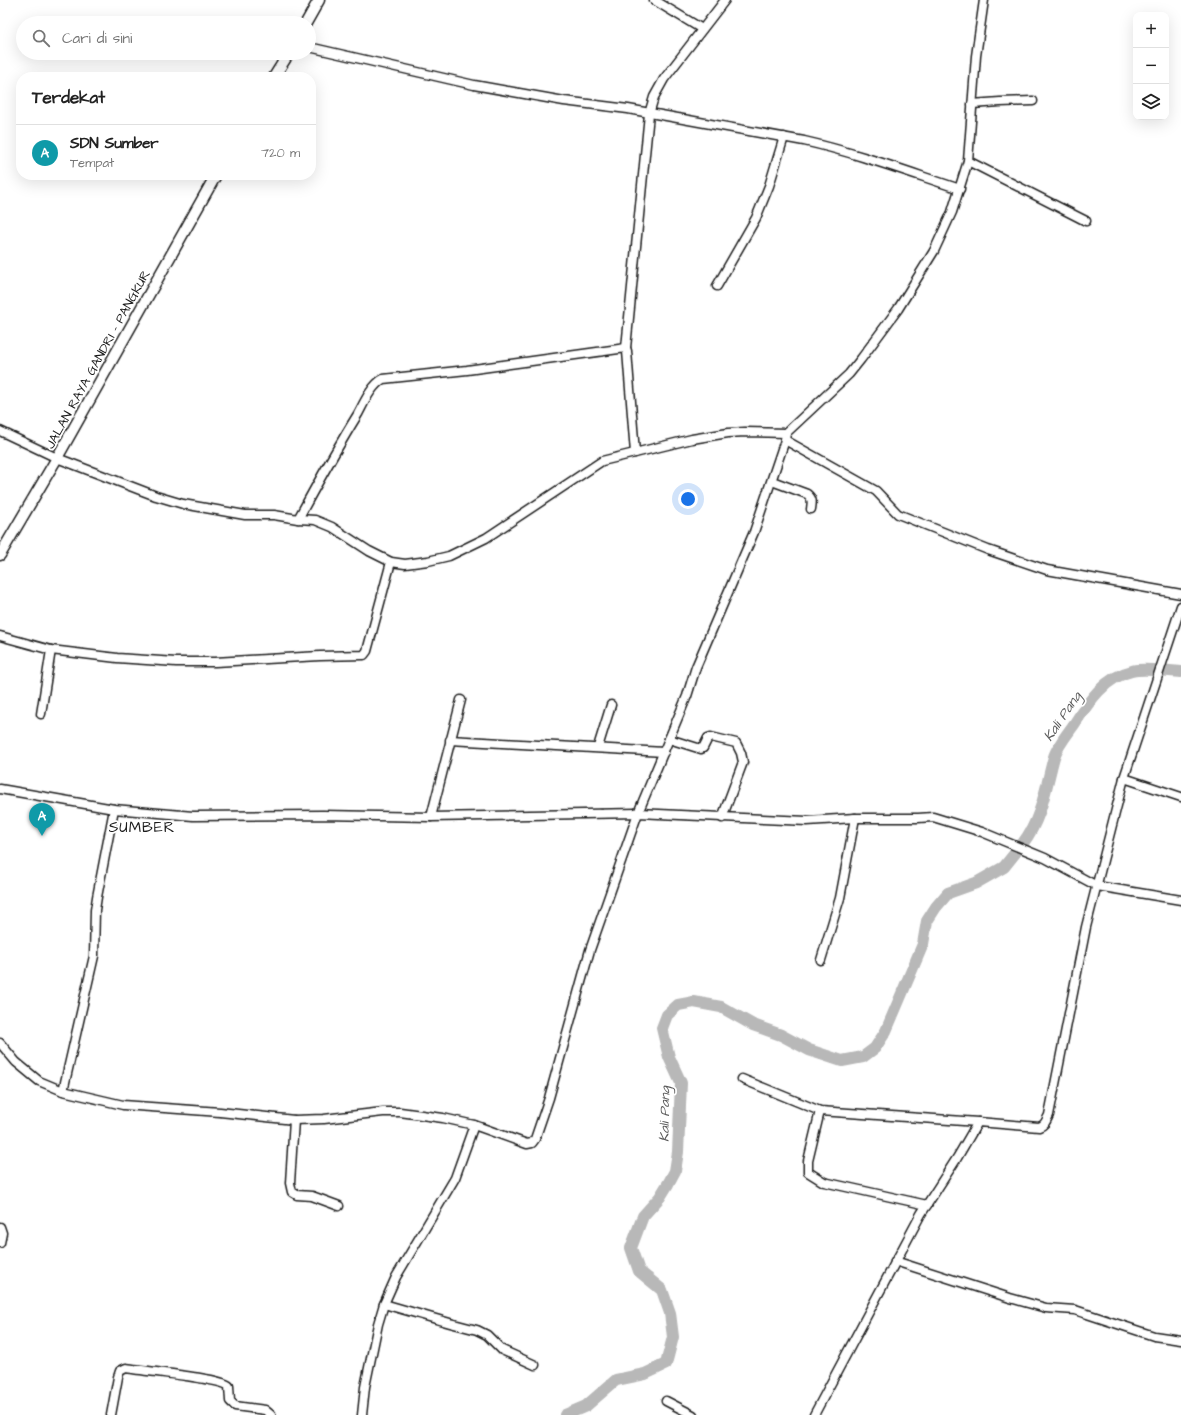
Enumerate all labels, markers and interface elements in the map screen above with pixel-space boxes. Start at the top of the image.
map controls [1133,12,1169,120]
button: + [1133,12,1169,48]
search box [16,16,316,60]
icon: search [30,27,52,49]
text: Cari di sini [62,28,132,49]
button: − [1133,48,1169,84]
button: layers [1133,84,1169,120]
text: Terdekat [32,86,105,110]
text: SDN Sumber [70,133,159,154]
text: A [41,144,49,162]
text: 720 m [261,144,300,162]
text: Tempat [70,154,114,172]
street label: JALAN RAYA GANDRI - PANGKUR [41,267,155,452]
your location [678,489,698,509]
water label: Kali Pang [1039,687,1087,745]
pin: A [29,803,55,836]
district label: SUMBER [109,817,175,838]
water label: Kali Pang [655,1085,675,1142]

